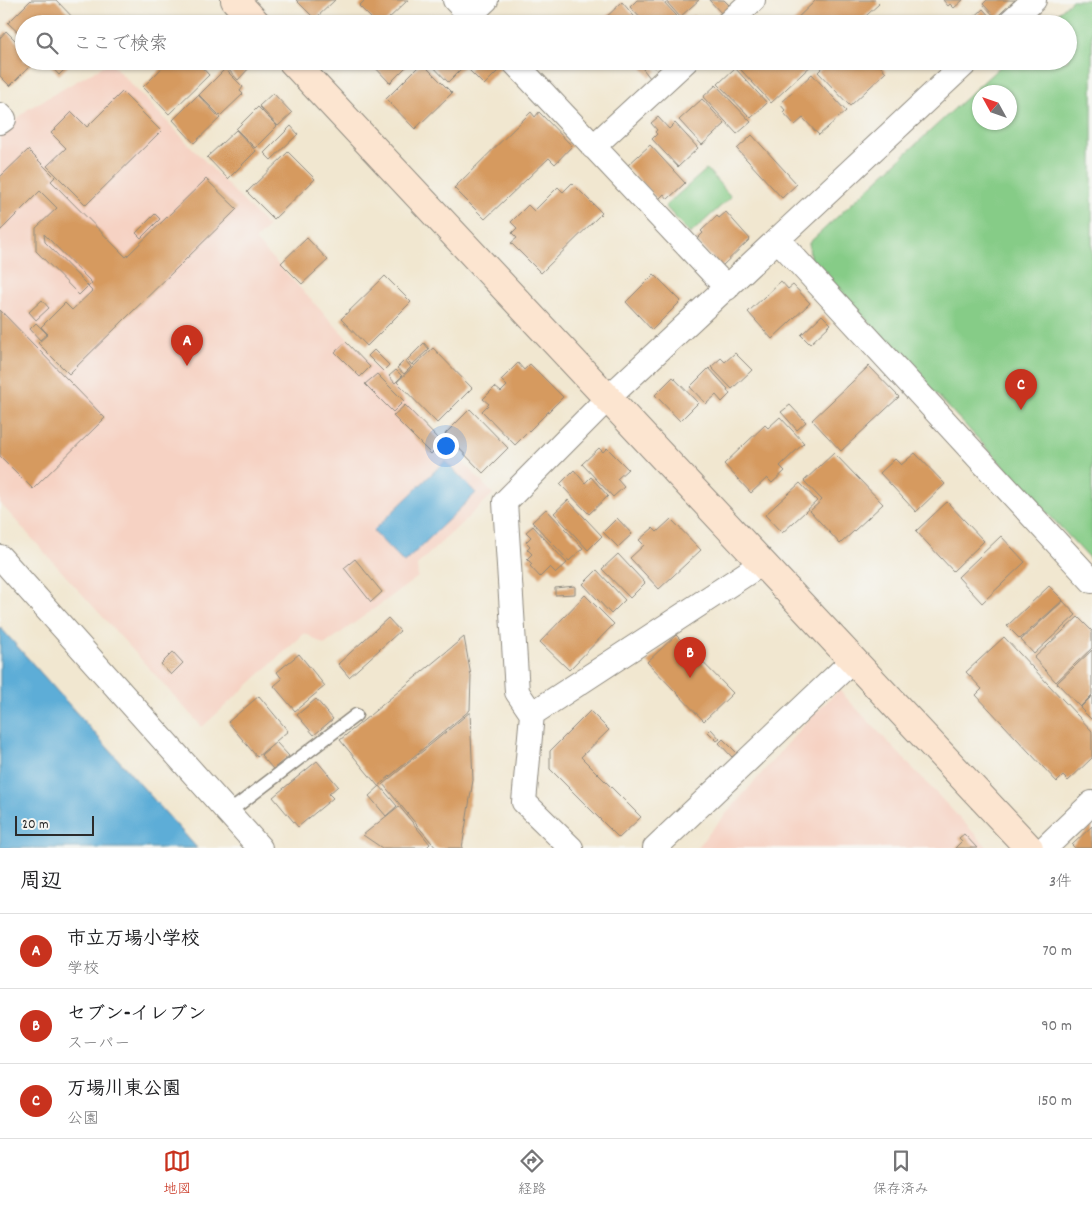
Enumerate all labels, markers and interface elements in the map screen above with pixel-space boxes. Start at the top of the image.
search box [15,15,1077,70]
icon: search [33,29,61,57]
text: ここで検索 [73,32,168,59]
north arrow [972,85,1017,130]
pin: A [171,325,203,366]
pin: C [1005,369,1037,410]
your location [433,433,459,459]
pin: B [674,637,706,678]
scale bar [15,813,94,836]
text: 20 m [22,815,49,835]
text: 周辺 [20,868,62,898]
text: 3件 [1049,871,1072,894]
text: 市立万場小学校 [67,927,200,954]
text: A [32,940,40,963]
text: 70 m [1042,940,1072,963]
text: 学校 [67,958,99,981]
text: セブン-イレブン [67,1002,207,1029]
text: B [32,1015,40,1038]
text: 90 m [1041,1015,1072,1038]
text: スーパー [67,1033,130,1056]
text: 万場川東公園 [67,1077,181,1104]
text: C [32,1090,40,1113]
text: 150 m [1038,1090,1072,1113]
text: 公園 [67,1108,99,1131]
tab: 地図 [163,1147,191,1200]
tab: 経路 [518,1147,546,1200]
tab: 保存済み [873,1147,929,1200]

